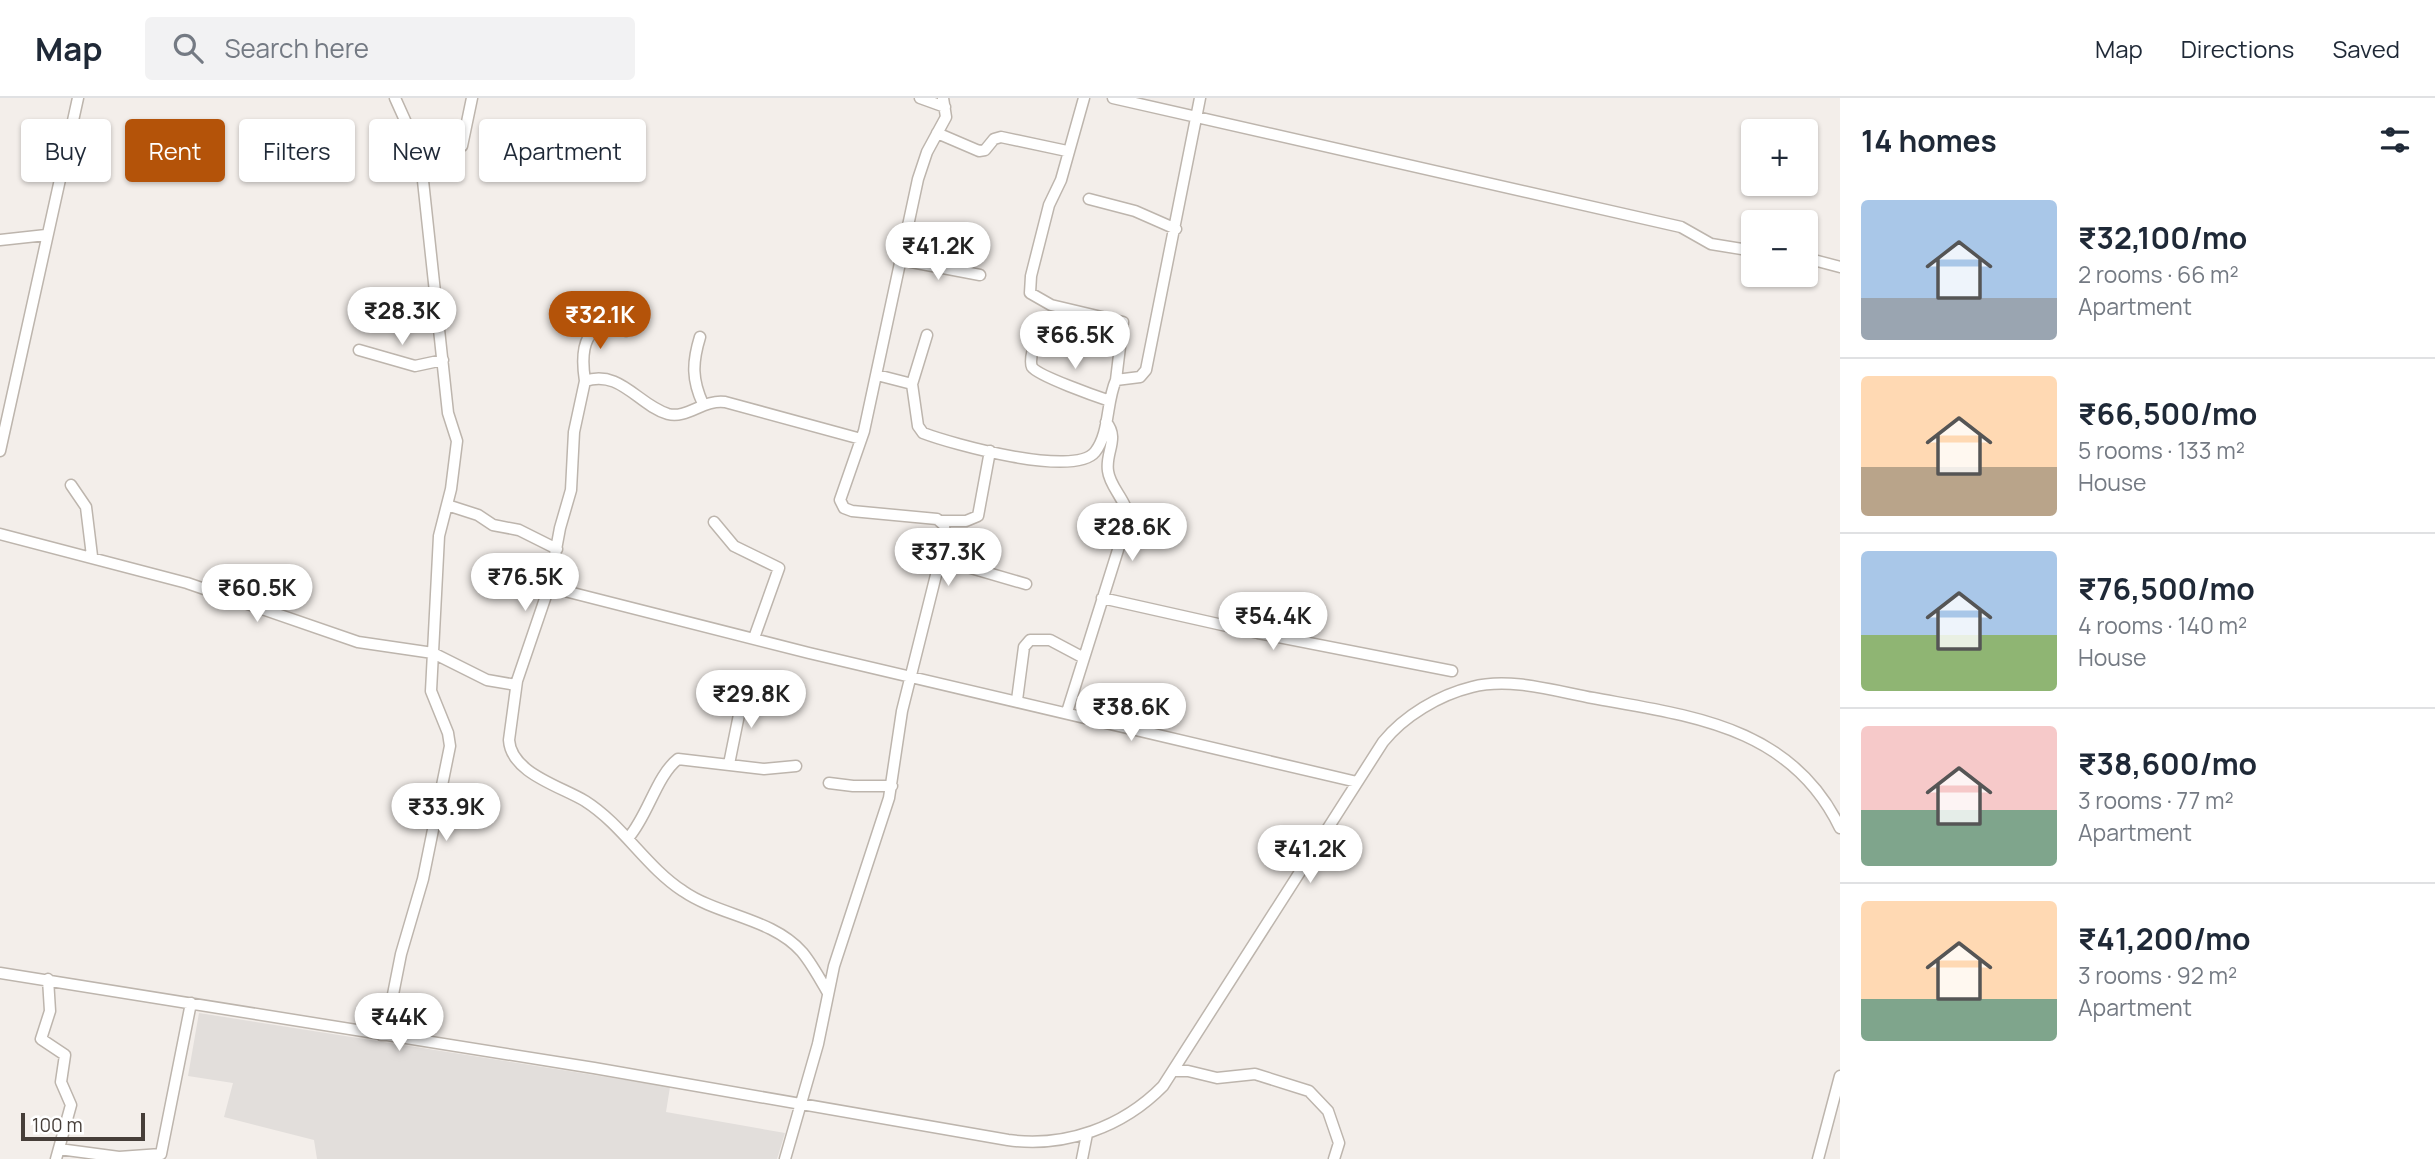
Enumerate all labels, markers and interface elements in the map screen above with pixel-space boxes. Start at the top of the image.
search box [145,17,635,80]
text: Map [35,26,103,71]
icon: search [169,29,207,67]
text: Search here [225,30,369,66]
text: Map [2095,32,2143,65]
text: Directions [2181,32,2294,65]
text: Saved [2332,32,2400,65]
chip: Buy [21,119,111,182]
chip: Rent [125,119,225,182]
chip: Filters [239,119,355,182]
chip: New [369,119,465,182]
chip: Apartment [479,119,646,182]
map controls [1741,119,1818,287]
button: + [1741,119,1818,196]
text: 14 homes [1861,120,1997,161]
icon: filters [2376,121,2414,159]
button: − [1741,210,1818,287]
text: ₹32,100/mo [2078,217,2247,258]
pin: ₹41.2K [881,222,995,282]
icon: home [1917,228,2001,312]
text: ₹41.2K [902,229,974,261]
text: 2 rooms · 66 m² [2078,258,2239,290]
pin: ₹28.3K [345,288,459,347]
text: Apartment [2078,290,2192,322]
pin: ₹32.1K [543,292,657,351]
text: ₹28.3K [363,294,441,326]
text: ₹32.1K [565,298,635,330]
pin: ₹66.5K [1018,312,1132,371]
text: ₹66.5K [1036,318,1114,350]
text: ₹66,500/mo [2078,393,2257,434]
icon: home [1917,404,2001,488]
text: 5 rooms · 133 m² [2078,434,2245,466]
text: House [2078,466,2147,498]
pin: ₹28.6K [1075,504,1189,563]
text: ₹28.6K [1093,510,1171,542]
pin: ₹37.3K [891,528,1005,588]
text: ₹37.3K [911,535,985,567]
pin: ₹76.5K [468,554,582,613]
text: ₹76.5K [487,560,563,592]
pin: ₹60.5K [200,564,314,624]
text: ₹76,500/mo [2078,568,2255,609]
text: ₹60.5K [218,571,296,603]
icon: home [1917,579,2001,663]
pin: ₹54.4K [1216,592,1330,652]
text: ₹54.4K [1234,599,1312,631]
text: 4 rooms · 140 m² [2078,609,2247,641]
text: House [2078,641,2147,673]
pin: ₹29.8K [694,670,808,730]
text: ₹29.8K [712,677,790,709]
pin: ₹38.6K [1074,684,1188,743]
text: ₹38.6K [1092,690,1170,722]
text: ₹38,600/mo [2078,743,2257,784]
icon: home [1917,754,2001,838]
pin: ₹33.9K [389,784,503,843]
text: 3 rooms · 77 m² [2078,784,2234,816]
text: ₹33.9K [407,790,485,822]
text: Apartment [2078,816,2192,848]
pin: ₹41.2K [1253,826,1367,885]
text: ₹41.2K [1274,832,1346,864]
text: ₹41,200/mo [2078,918,2251,959]
icon: home [1917,929,2001,1013]
text: 3 rooms · 92 m² [2078,959,2237,991]
text: Apartment [2078,991,2192,1023]
pin: ₹44K [358,993,440,1053]
text: ₹44K [371,1000,427,1032]
scale bar [21,1110,145,1142]
text: 100 m [32,1112,83,1138]

